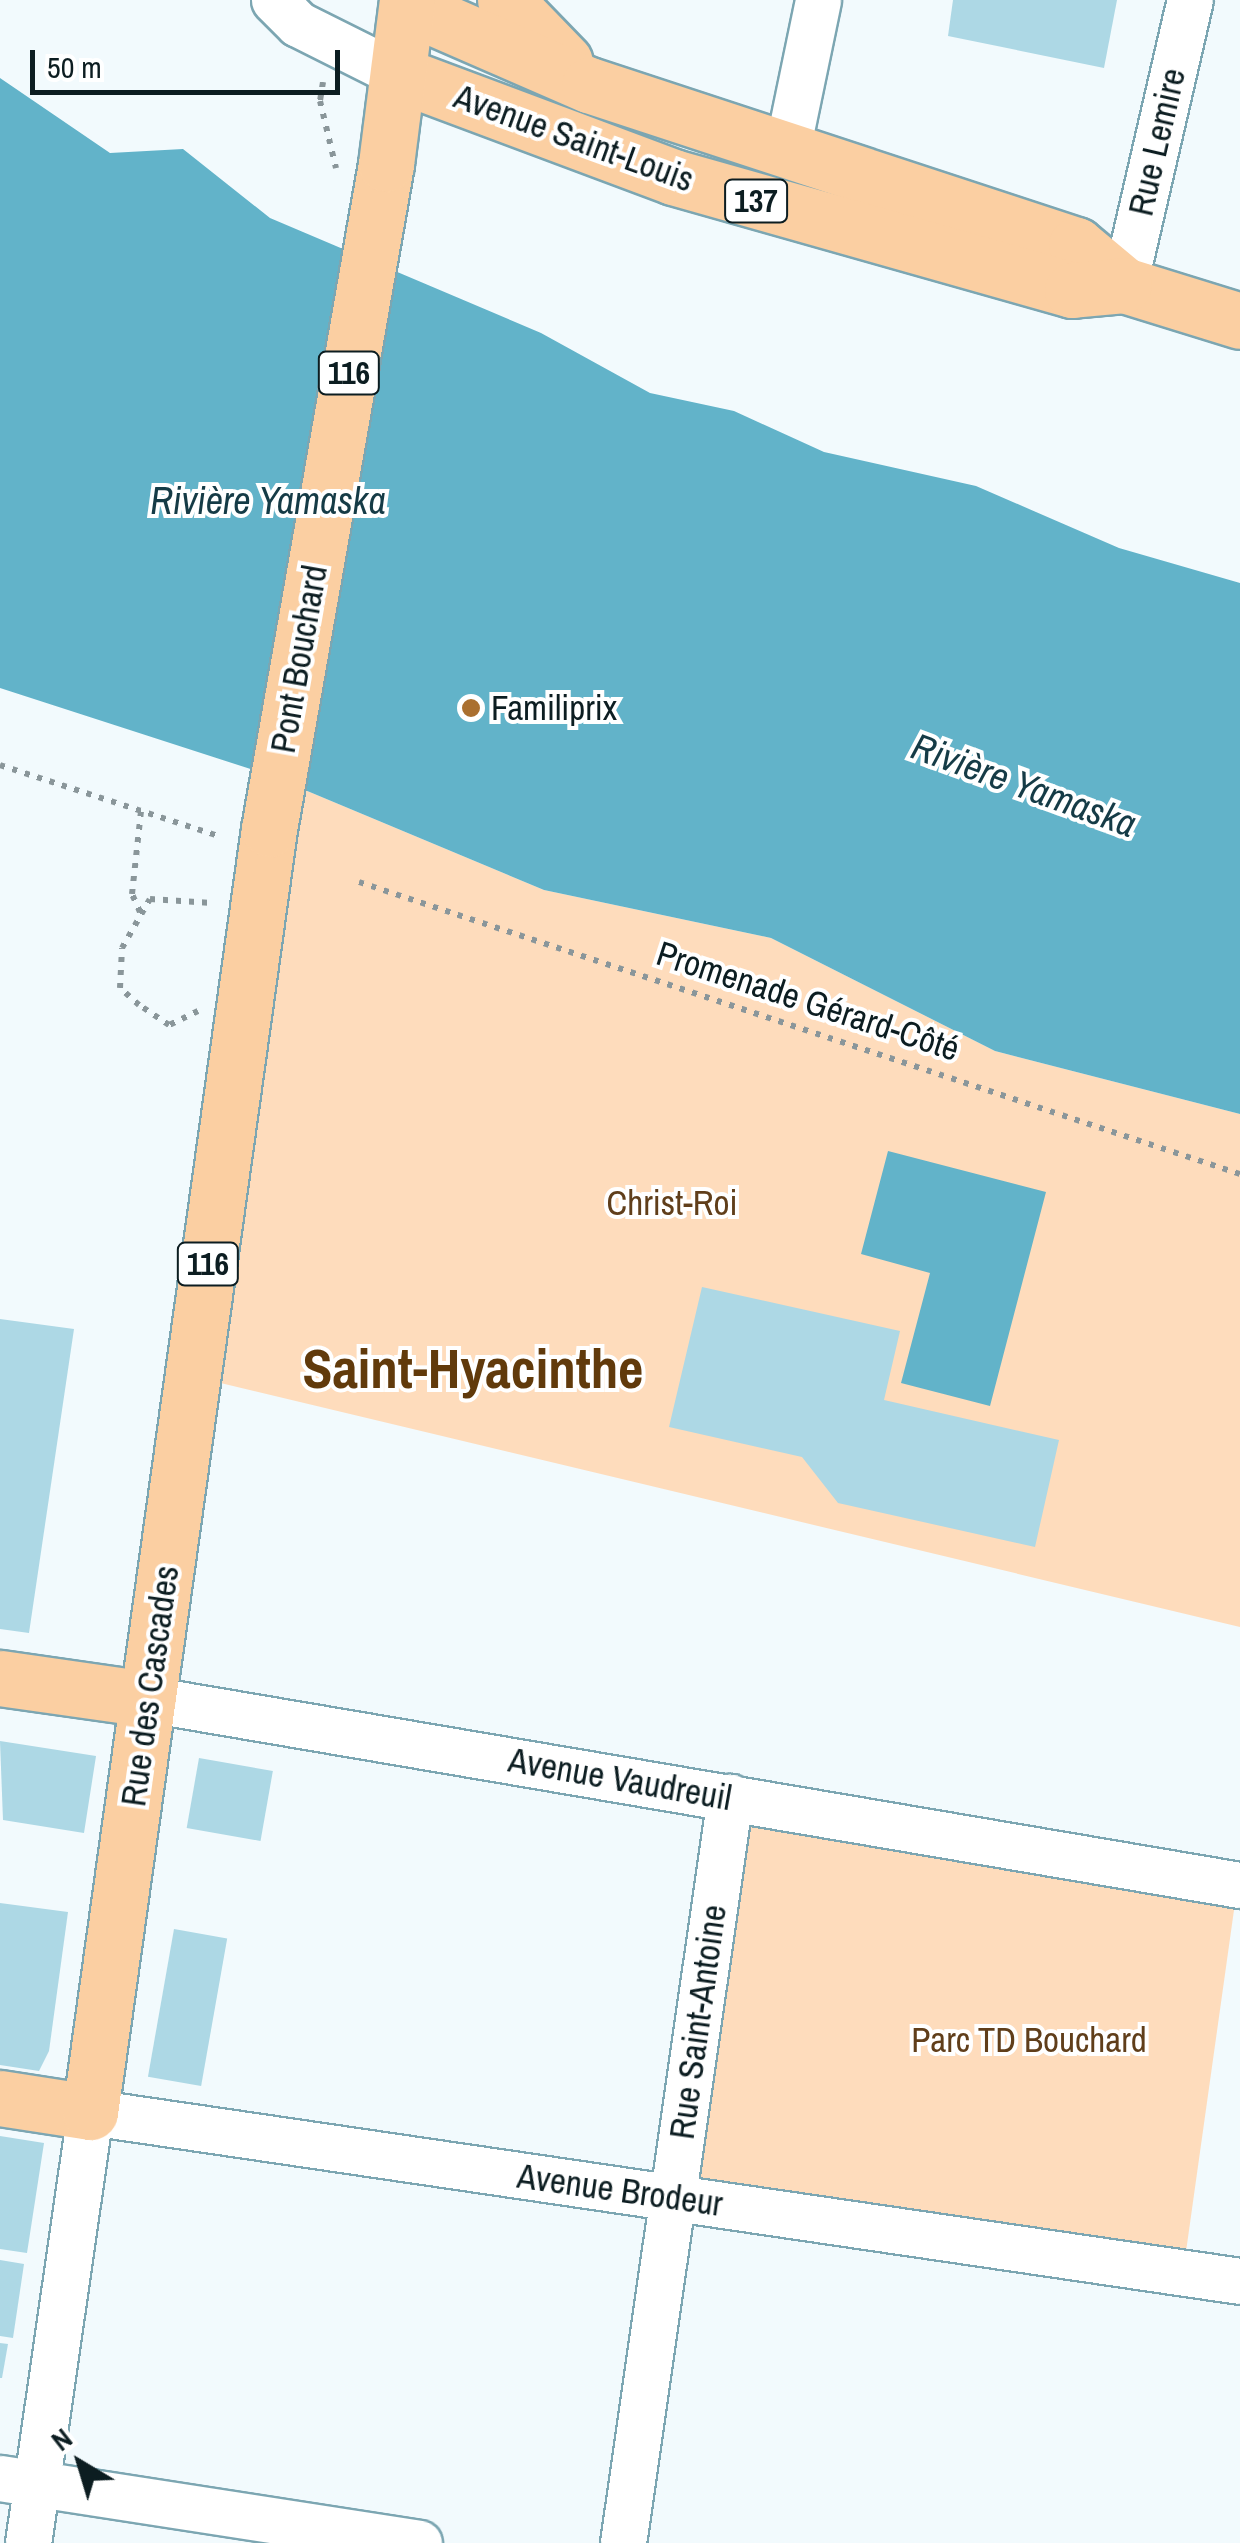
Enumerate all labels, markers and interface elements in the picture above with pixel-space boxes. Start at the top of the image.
scale bar [35,30,345,92]
text: 50 m [47,47,102,87]
street label: Rue Lemire [1120,64,1194,220]
street label: Avenue Saint-Louis [449,75,699,201]
road number: 137 [724,174,788,228]
road number: 116 [316,346,382,400]
water label: Rivière Yamaska [150,478,386,524]
street label: Pont Bouchard [262,562,336,756]
place label: Familiprix [491,687,617,729]
marker: Familiprix [460,697,482,719]
water label: Rivière Yamaska [905,723,1143,847]
street label: Promenade Gérard-Côté [651,932,965,1070]
park label: Christ-Roi [607,1182,737,1224]
road number: 116 [176,1237,240,1291]
district label: Saint-Hyacinthe [303,1336,643,1402]
street label: Rue des Cascades [112,1563,188,1809]
street label: Avenue Vaudreuil [505,1739,735,1819]
street label: Rue Saint-Antoine [661,1902,735,2142]
park label: Parc TD Bouchard [911,2019,1147,2061]
street label: Avenue Brodeur [515,2155,725,2225]
north arrow [30,2413,130,2513]
text: N [43,2419,80,2459]

